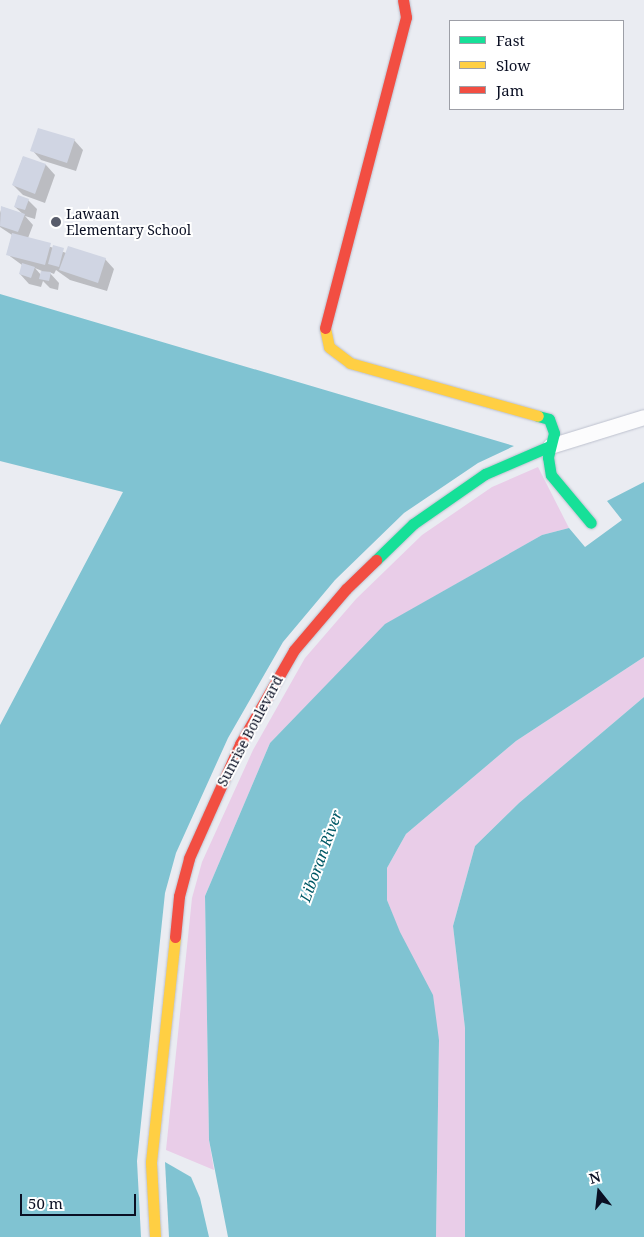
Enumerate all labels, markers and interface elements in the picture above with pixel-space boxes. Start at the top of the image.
legend [449,20,624,110]
text: Fast [496,30,525,50]
text: Slow [496,55,530,75]
text: Jam [496,80,524,100]
place label: Lawaan Elementary School [66,206,191,238]
marker: Lawaan Elementary School [50,216,62,228]
street label: Sunrise Boulevard [214,673,286,789]
water label: Liboran River [296,808,346,904]
text: N [587,1166,603,1188]
north arrow [574,1167,624,1217]
scale bar [22,1184,139,1216]
text: 50 m [28,1193,63,1213]

